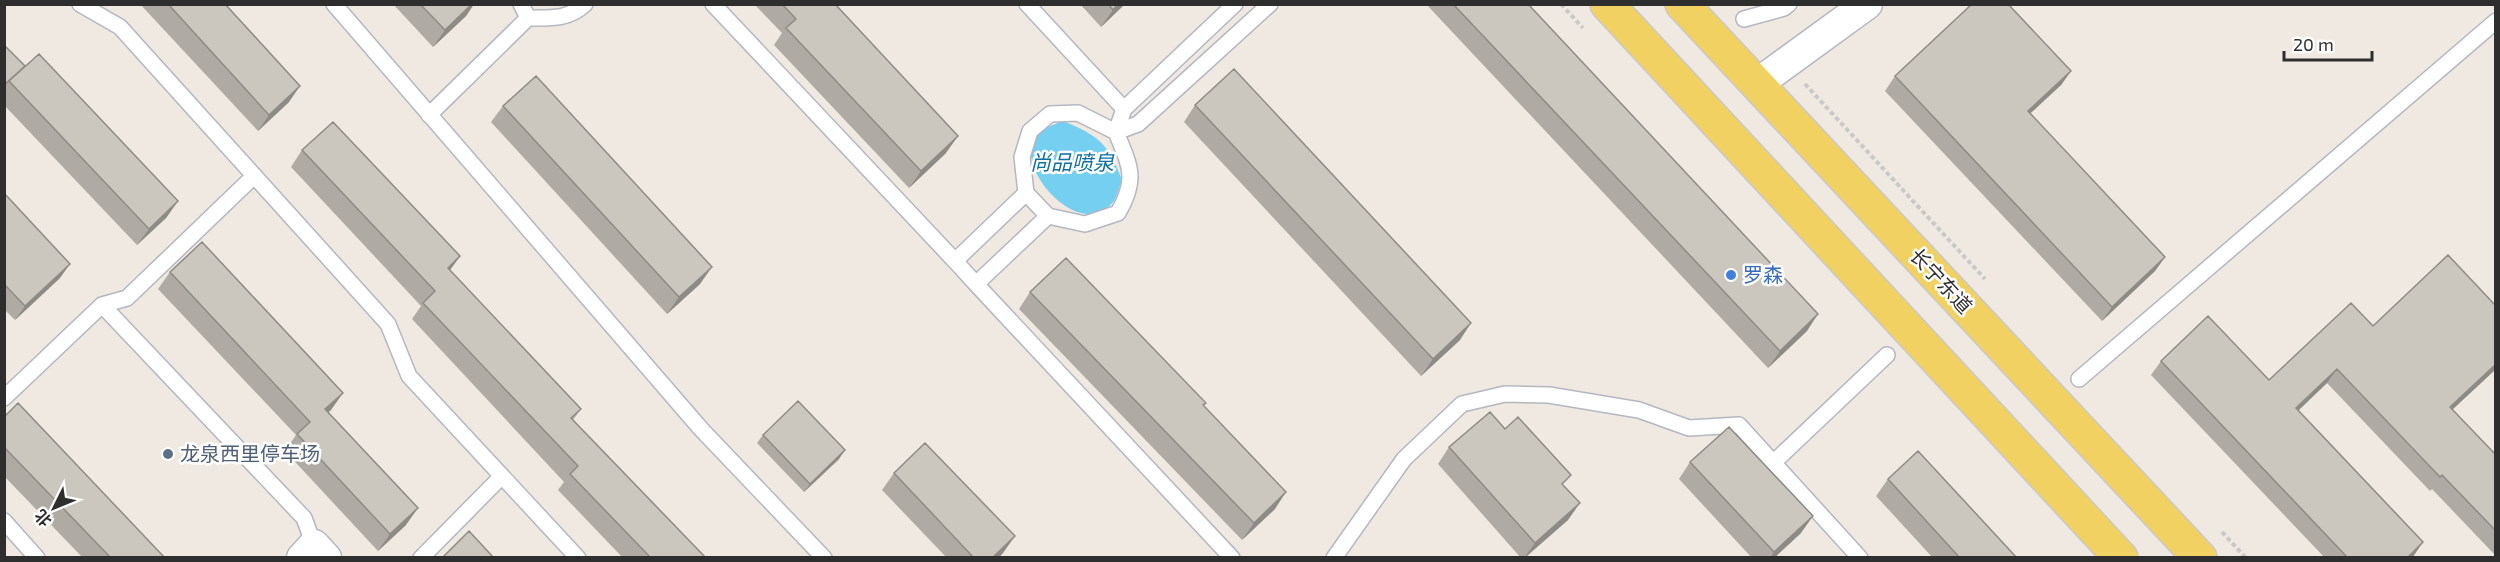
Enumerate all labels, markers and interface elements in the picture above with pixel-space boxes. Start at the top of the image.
scale bar [2284,24,2372,62]
text: 20 m [2293,33,2334,55]
water label: 尚品喷泉 [1030,149,1115,174]
street label: 长宁东道 [1906,243,1978,318]
place label: 罗森 [1743,262,1783,286]
marker: 罗森 [1724,268,1738,282]
place label: 龙泉西里停车场 [180,441,320,465]
marker: 龙泉西里停车场 [161,447,175,461]
north arrow [24,478,84,538]
text: 北 [30,506,55,531]

